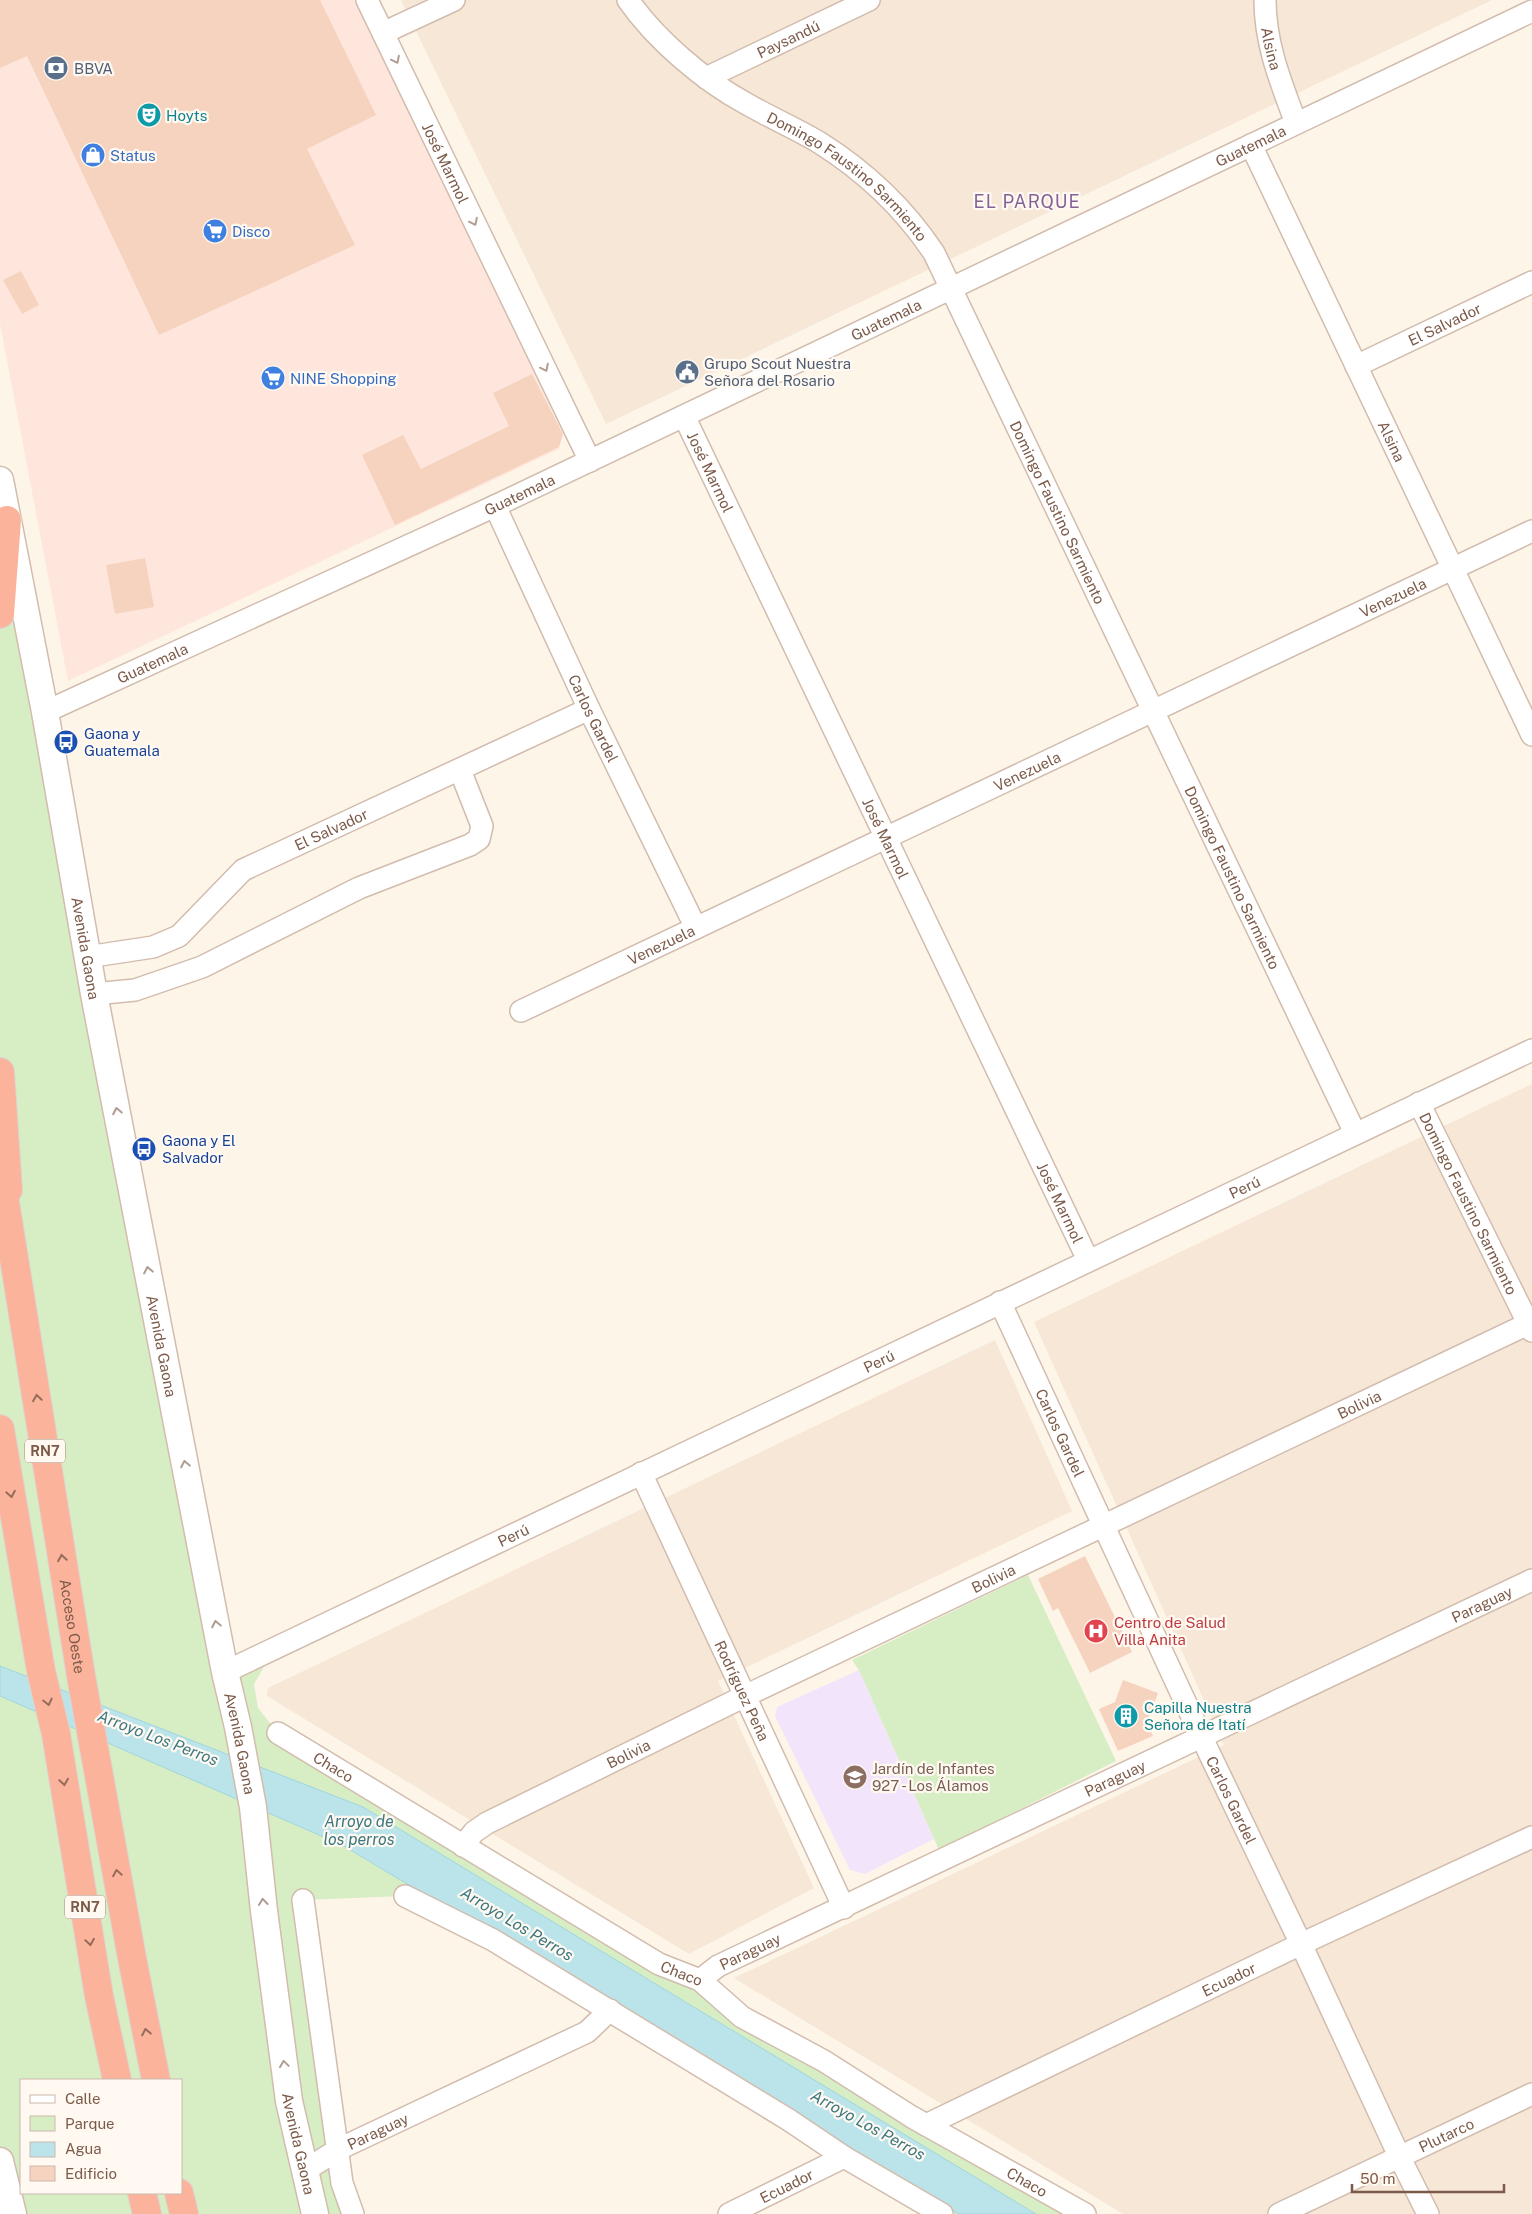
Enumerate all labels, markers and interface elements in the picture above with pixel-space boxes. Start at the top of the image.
street label: Paysandú [754,16,822,61]
street label: Alsina [1259,26,1285,72]
bank icon: BBVA [43,55,69,81]
one-way arrow [390,55,400,64]
place label: BBVA [74,60,113,77]
theatre icon: Hoyts [136,102,162,128]
place label: Hoyts [166,107,207,124]
street label: Domingo Faustino Sarmiento [764,108,931,244]
street label: José Marmol [419,120,472,206]
street label: Guatemala [1213,121,1288,169]
shop icon: Status [80,142,106,168]
place label: Status [110,147,156,164]
district label: EL PARQUE [973,191,1081,212]
one-way arrow [468,217,478,226]
supermarket icon: Disco [202,218,228,244]
place label: Disco [232,223,270,240]
street label: Guatemala [848,295,924,343]
street label: El Salvador [1405,299,1484,348]
place label: Grupo Scout Nuestra Señora del Rosario [704,355,851,389]
public building icon: Grupo Scout Nuestra Señora del Rosario [674,359,700,385]
one-way arrow [539,363,549,372]
supermarket icon: NINE Shopping [260,365,286,391]
place label: NINE Shopping [290,370,397,387]
street label: Domingo Faustino Sarmiento [1007,418,1109,607]
street label: Alsina [1375,418,1409,464]
street label: José Marmol [684,429,737,515]
street label: Guatemala [482,470,557,518]
street label: Venezuela [1357,574,1429,620]
street label: Guatemala [114,639,190,686]
street label: Carlos Gardel [566,672,622,765]
place label: Gaona y Guatemala [84,725,160,759]
bus stop icon: Gaona y Guatemala [53,729,79,755]
street label: Venezuela [991,748,1063,794]
street label: Domingo Faustino Sarmiento [1182,783,1284,972]
street label: José Marmol [860,795,913,881]
street label: El Salvador [292,805,370,853]
street label: Avenida Gaona [69,896,103,1001]
street label: Venezuela [625,921,697,968]
one-way arrow [112,1106,122,1115]
street label: Domingo Faustino Sarmiento [1417,1110,1521,1297]
place label: Gaona y El Salvador [162,1132,236,1166]
bus stop icon: Gaona y El Salvador [131,1136,157,1162]
street label: José Marmol [1034,1159,1087,1246]
street label: Perú [1226,1172,1263,1202]
one-way arrow [143,1266,153,1275]
street label: Avenida Gaona [144,1293,180,1398]
street label: Perú [860,1346,897,1376]
street label: Carlos Gardel [1033,1386,1088,1479]
street label: Bolivia [1334,1387,1384,1422]
one-way arrow [32,1393,43,1401]
road number: RN7 [25,1440,65,1462]
one-way arrow [181,1460,191,1469]
one-way arrow [6,1490,16,1499]
street label: Perú [495,1520,531,1550]
one-way arrow [58,1554,68,1563]
street label: Bolivia [969,1560,1018,1596]
street label: Acceso Oeste [57,1578,89,1675]
street label: Paraguay [1448,1582,1515,1626]
place label: Centro de Salud Villa Anita [1114,1614,1226,1648]
hospital icon: Centro de Salud Villa Anita [1083,1618,1109,1644]
one-way arrow [211,1619,222,1628]
street label: Rodríguez Peña [712,1638,773,1743]
street label: Avenida Gaona [222,1691,259,1796]
one-way arrow [42,1698,53,1707]
place label: Capilla Nuestra Señora de Itatí [1144,1699,1252,1733]
building icon: Capilla Nuestra Señora de Itatí [1113,1703,1139,1729]
water label: Arroyo Los Perros [95,1706,221,1770]
street label: Bolivia [604,1736,653,1771]
street label: Chaco [310,1748,357,1785]
street label: Carlos Gardel [1203,1753,1260,1846]
street label: Paraguay [1082,1756,1148,1800]
place label: Jardín de Infantes 927 - Los Álamos [872,1760,995,1794]
school or university icon: Jardín de Infantes 927 - Los Álamos [842,1764,868,1790]
one-way arrow [58,1778,68,1786]
water label: Arroyo de los perros [324,1812,395,1849]
one-way arrow [112,1868,122,1877]
water label: Arroyo Los Perros [457,1883,577,1965]
road number: RN7 [65,1895,105,1918]
one-way arrow [258,1898,269,1906]
street label: Paraguay [717,1929,783,1973]
one-way arrow [85,1938,95,1947]
street label: Chaco [658,1957,705,1989]
street label: Ecuador [1199,1959,1258,1999]
one-way arrow [142,2028,152,2037]
one-way arrow [279,2059,290,2067]
legend [20,2079,182,2194]
water label: Arroyo Los Perros [808,2086,929,2164]
text: Calle [65,2090,101,2107]
street label: Avenida Gaona [280,2092,319,2196]
street label: Paraguay [344,2109,411,2152]
street label: Plutarco [1416,2114,1476,2155]
text: Parque [65,2115,115,2132]
text: Agua [65,2140,102,2157]
scale bar [1352,2162,1504,2194]
street label: Chaco [1004,2163,1050,2200]
text: Edificio [65,2165,117,2182]
street label: Ecuador [757,2165,816,2206]
text: 50 m [1360,2170,1395,2187]

